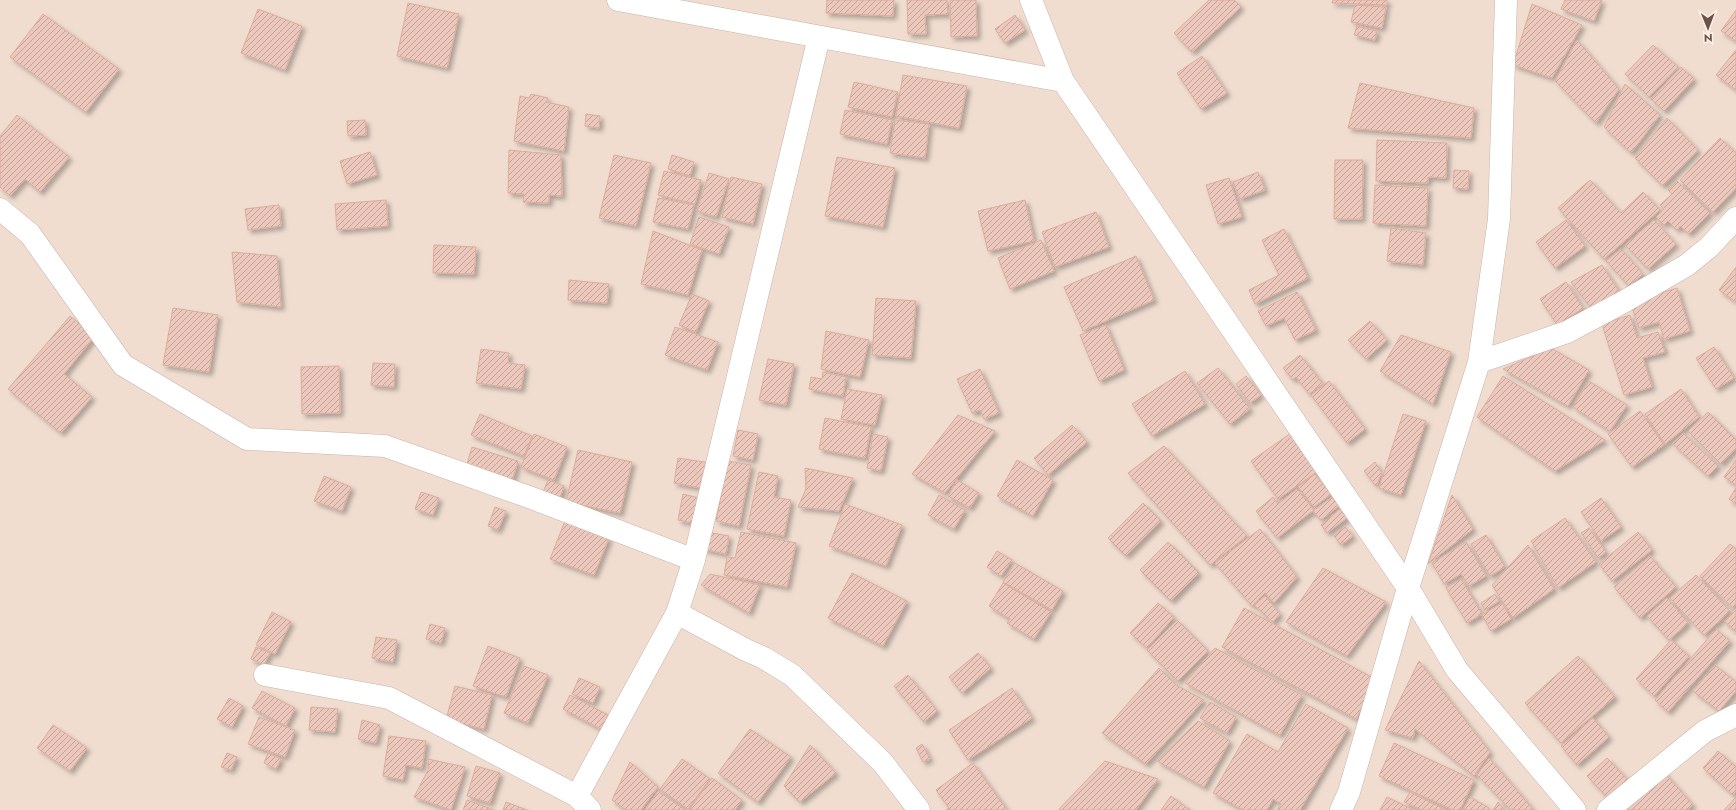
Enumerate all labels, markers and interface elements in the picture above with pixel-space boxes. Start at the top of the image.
north arrow [1688,8,1728,48]
text: N [1704,30,1713,46]

